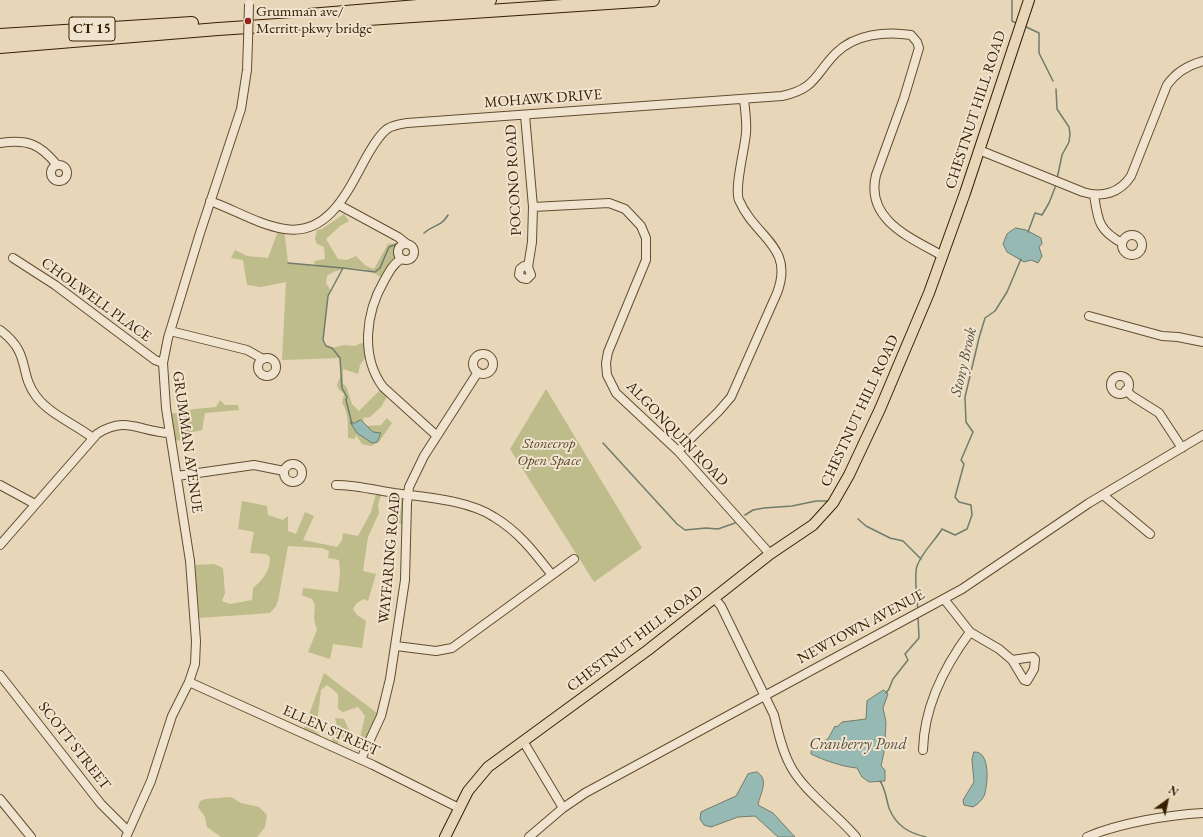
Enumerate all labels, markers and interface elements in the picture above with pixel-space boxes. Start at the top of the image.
place label: Grumman ave/ Merritt pkwy bridge [256,3,372,38]
marker: Grumman ave/ Merritt pkwy bridge [243,16,253,26]
road number: CT 15 [69,17,115,41]
street label: CHESTNUT HILL ROAD [942,29,1010,191]
street label: MOHAWK DRIVE [484,86,602,112]
street label: POCONO ROAD [502,124,526,236]
street label: CHOLWELL PLACE [37,254,155,346]
water label: Stony Brook [947,326,981,398]
street label: CHESTNUT HILL ROAD [817,332,903,490]
street label: GRUMMAN AVENUE [168,370,206,514]
street label: ALGONQUIN ROAD [622,378,732,490]
park label: Stonecrop Open Space [517,435,581,470]
street label: WAYFARING ROAD [375,492,405,624]
street label: CHESTNUT HILL ROAD [564,582,706,696]
street label: NEWTOWN AVENUE [794,586,928,668]
street label: SCOTT STREET [34,698,114,794]
street label: ELLEN STREET [280,702,382,760]
water label: Cranberry Pond [809,735,907,755]
north arrow [1147,781,1187,821]
text: N [1166,783,1181,799]

